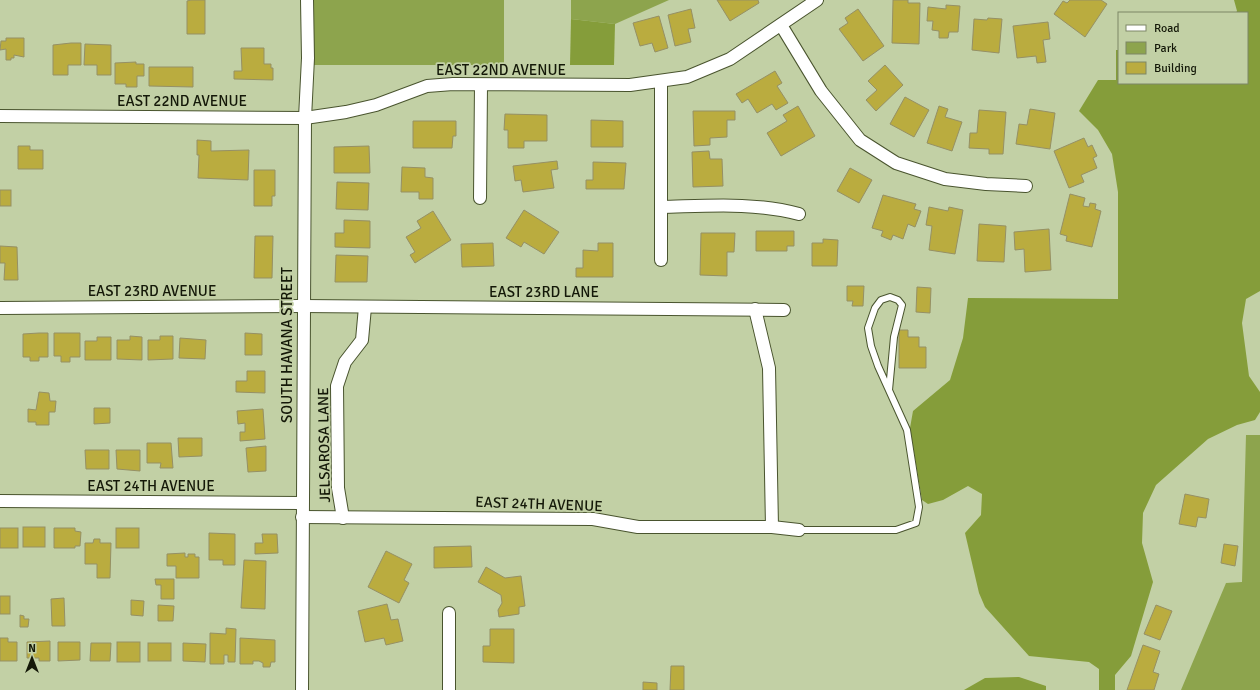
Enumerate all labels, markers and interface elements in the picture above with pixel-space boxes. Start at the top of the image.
legend [1118,12,1248,84]
text: Road [1154,21,1180,36]
text: Park [1154,41,1177,56]
street label: EAST 22ND AVENUE [436,61,566,79]
text: Building [1154,61,1197,76]
street label: EAST 22ND AVENUE [117,92,247,110]
street label: SOUTH HAVANA STREET [278,266,296,423]
street label: EAST 23RD AVENUE [88,282,216,300]
street label: EAST 23RD LANE [489,283,599,301]
street label: JELSAROSA LANE [314,387,334,503]
street label: EAST 24TH AVENUE [87,477,215,495]
street label: EAST 24TH AVENUE [475,493,603,515]
north arrow [12,638,52,678]
text: N [28,642,36,655]

